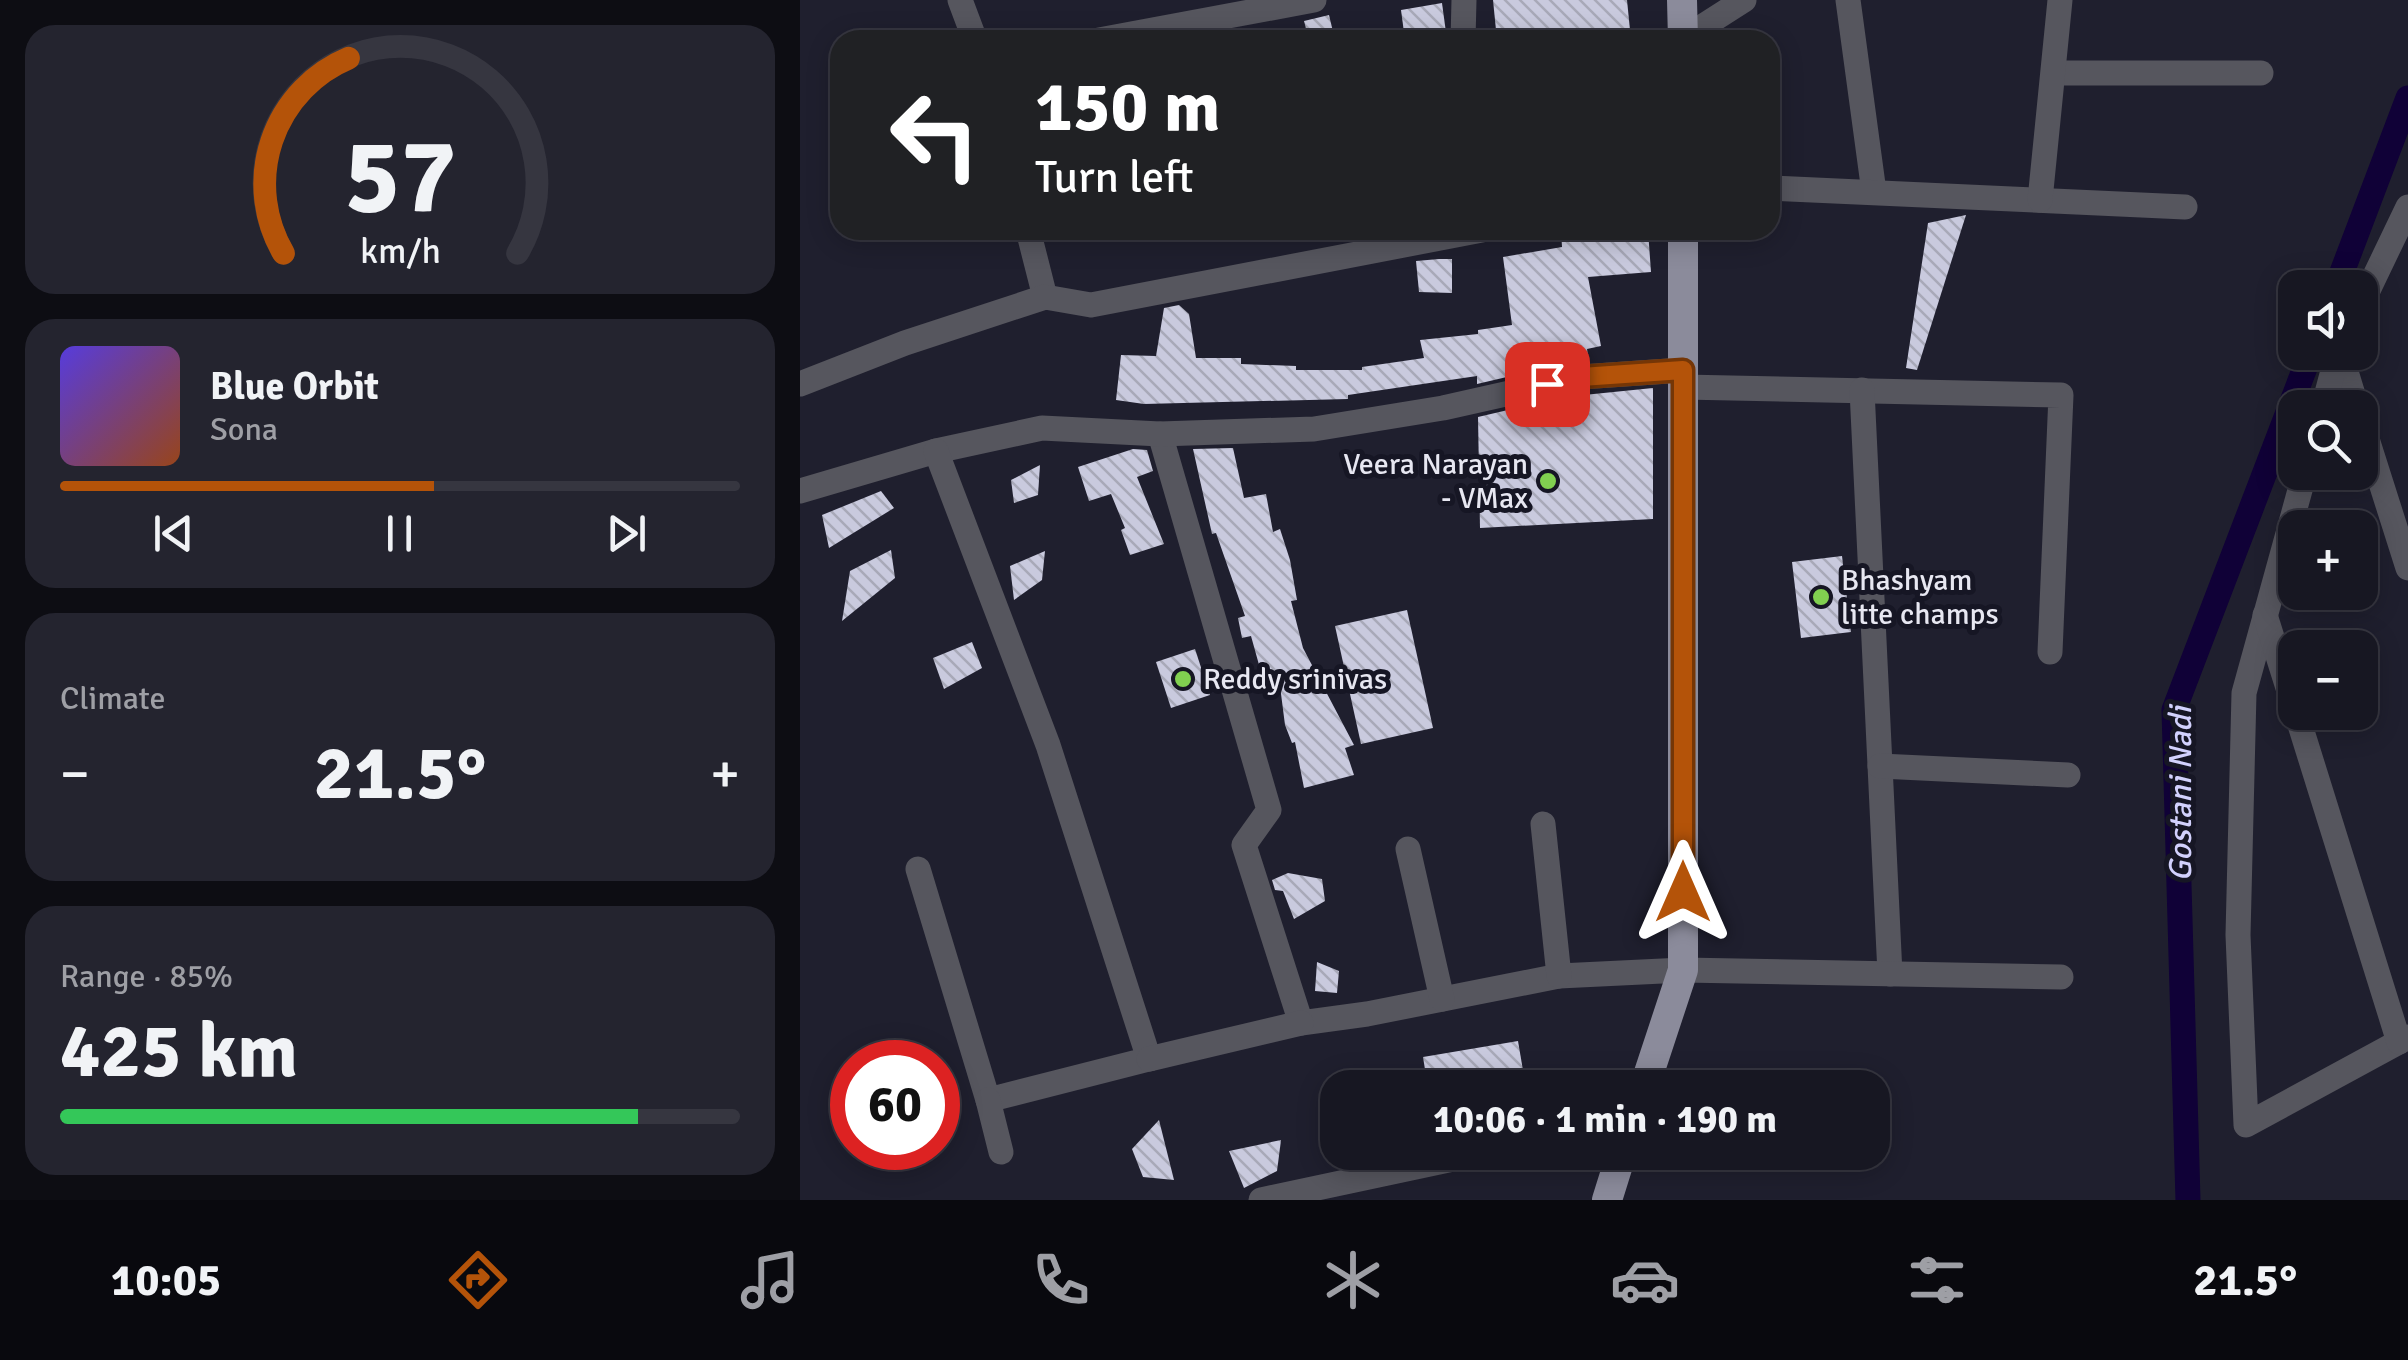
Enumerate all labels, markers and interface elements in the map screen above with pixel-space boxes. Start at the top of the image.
text: 150 m [1035,64,1220,150]
icon: left [870,70,1000,200]
text: 57 [344,113,456,241]
text: Turn left [1035,150,1194,205]
text: km/h [360,229,440,273]
map controls [2278,270,2378,730]
button: sound [2278,270,2378,370]
pin [1505,342,1590,427]
icon: arrive [1520,357,1575,412]
text: Blue Orbit [210,363,379,410]
button: search [2278,390,2378,490]
text: Sona [210,410,278,449]
place label: Veera Narayan - VMax [1343,446,1528,517]
marker: Veera Narayan - VMax [1537,470,1559,492]
icon: previous [146,506,201,561]
icon: pause [372,506,427,561]
icon: next [599,506,654,561]
button: + [2278,510,2378,610]
place label: Bhashyam litte champs [1841,562,1999,633]
marker: Bhashyam litte champs [1810,586,1832,608]
button: − [2278,630,2378,730]
place label: Reddy srinivas [1203,661,1387,698]
marker: Reddy srinivas [1172,668,1194,690]
text: Climate [60,679,166,718]
water label: Gostani Nadi [2161,703,2200,882]
text: 21.5° [314,727,487,820]
text: − [60,740,90,808]
text: + [710,740,740,808]
position arrow [1631,840,1735,944]
text: Range · 85% [60,957,233,996]
text: 425 km [60,1005,298,1098]
speed limit sign: 60 [830,1040,960,1170]
text: 10:06 · 1 min · 190 m [1433,1096,1777,1143]
icon: directions [443,1245,513,1315]
icon: music [735,1245,805,1315]
icon: phone [1026,1245,1096,1315]
icon: climate [1318,1245,1388,1315]
icon: car [1610,1245,1680,1315]
icon: filters [1902,1245,1972,1315]
text: 10:05 [111,1253,221,1308]
text: 21.5° [2193,1253,2297,1308]

